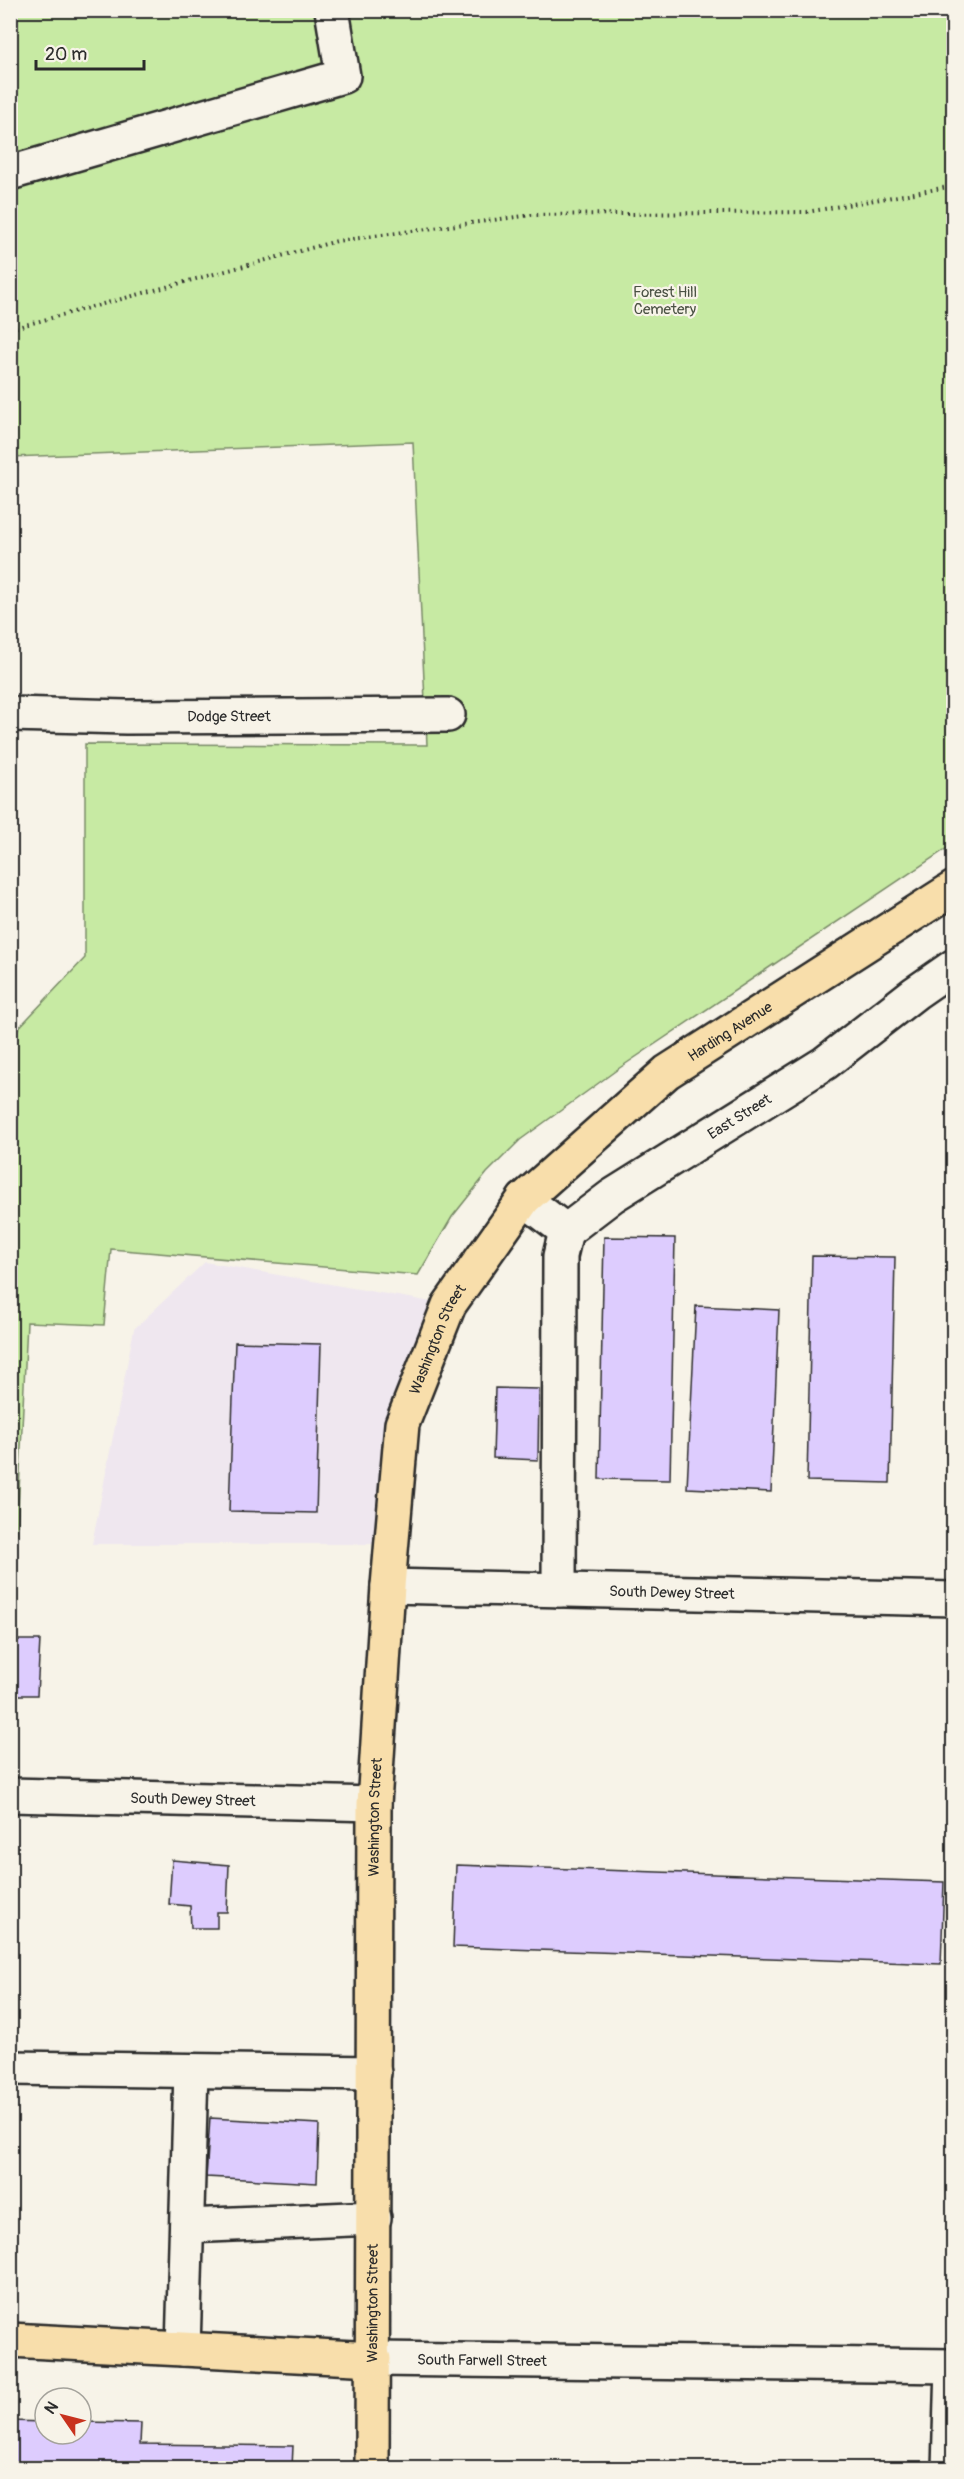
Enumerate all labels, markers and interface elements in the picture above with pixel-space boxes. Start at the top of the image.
scale bar [36,33,144,71]
text: 20 m [45,43,87,66]
park label: Forest Hill Cemetery [633,283,697,319]
street label: Dodge Street [187,707,272,727]
street label: Harding Avenue [684,998,777,1066]
street label: East Street [704,1089,776,1144]
street label: Washington Street [406,1280,471,1397]
street label: South Dewey Street [609,1582,736,1604]
street label: Washington Street [365,1756,387,1876]
street label: South Dewey Street [130,1789,257,1811]
street label: Washington Street [363,2243,383,2362]
street label: South Farwell Street [417,2351,548,2371]
north arrow [33,2386,93,2446]
text: N [40,2398,63,2418]

